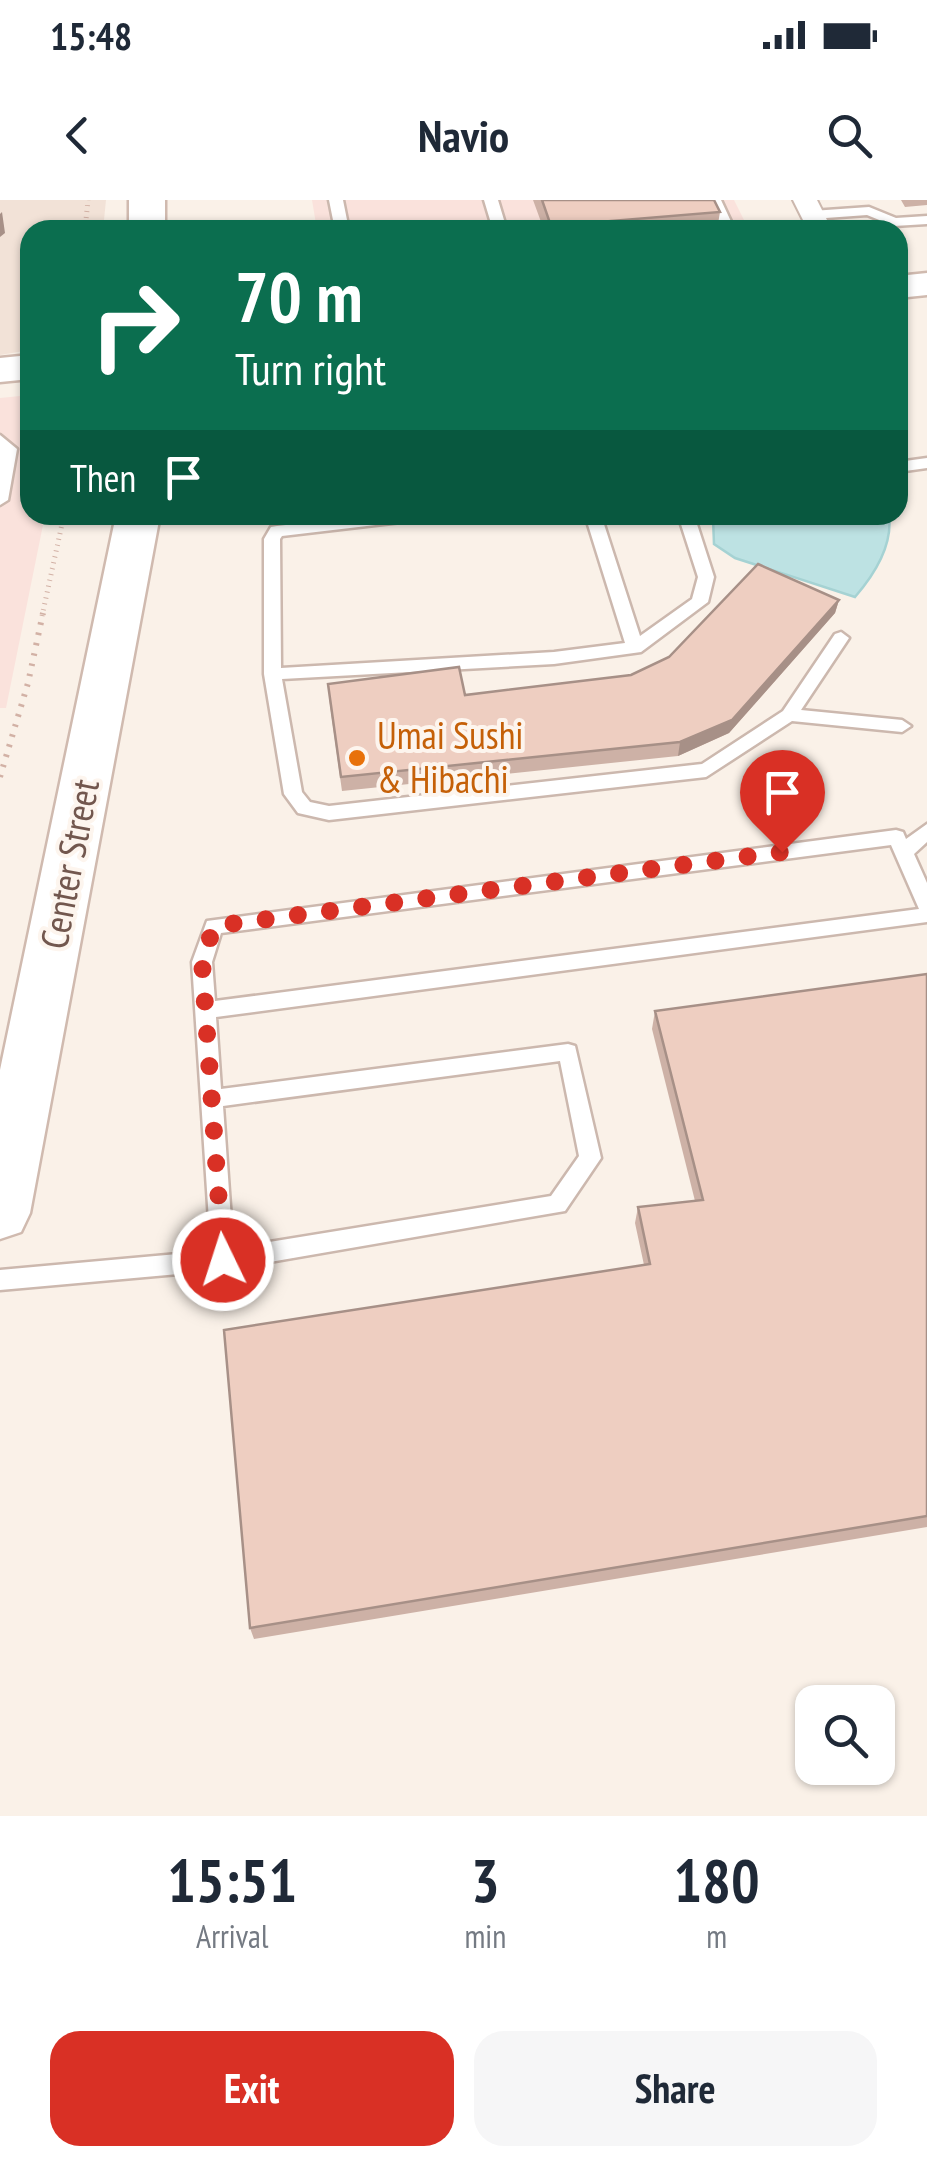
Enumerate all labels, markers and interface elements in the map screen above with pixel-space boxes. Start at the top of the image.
text: 15:48 [50,11,132,60]
text: Navio [418,106,509,164]
icon: back [50,108,105,163]
icon: search [822,108,877,163]
text: 70 m [235,251,363,341]
icon: right [70,260,200,390]
text: Turn right [235,339,386,397]
icon: arrive [156,450,211,505]
text: Then [70,453,136,502]
place label: Umai Sushi & Hibachi [377,710,524,803]
marker: Umai Sushi & Hibachi [346,747,368,769]
pin [740,750,825,853]
icon: arrive [755,765,810,820]
street label: Center Street [28,774,109,953]
position arrow [171,1208,275,1312]
map controls [795,1685,895,1785]
button: search [795,1685,895,1785]
text: 15:51 [167,1841,297,1919]
text: 3 [471,1841,500,1919]
text: 180 [674,1841,760,1919]
text: Arrival [196,1915,268,1957]
text: min [464,1915,506,1957]
text: m [706,1915,727,1957]
button: Exit [50,2031,454,2146]
button: Share [474,2031,877,2146]

